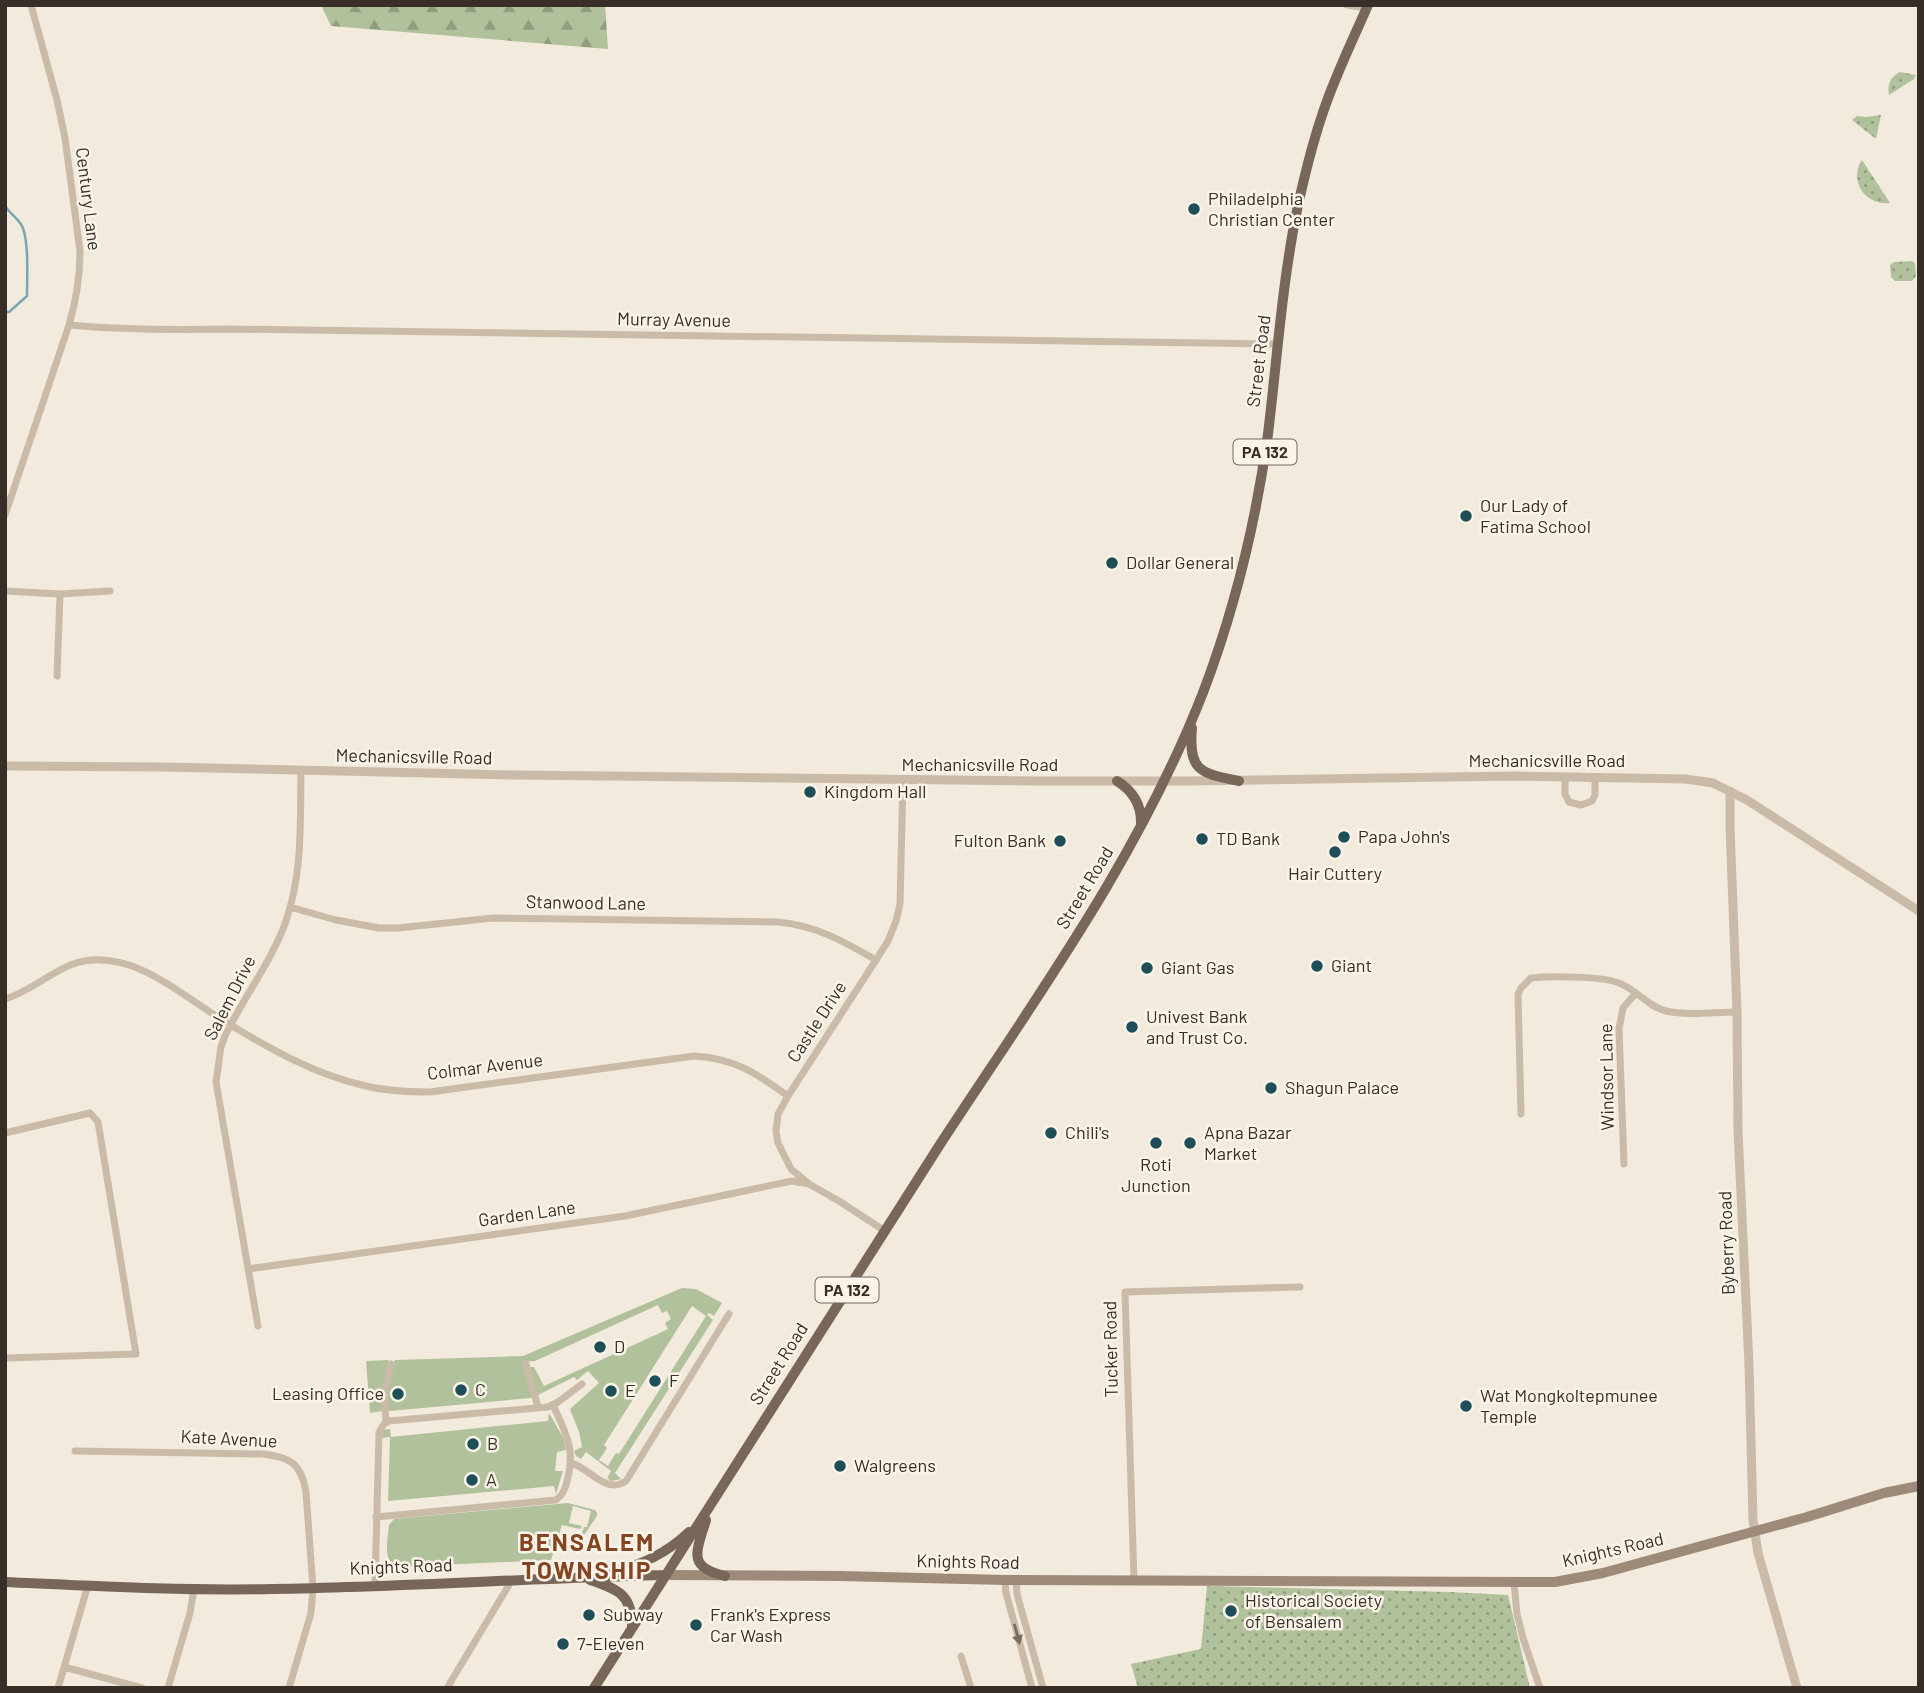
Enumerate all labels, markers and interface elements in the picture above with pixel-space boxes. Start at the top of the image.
street label: Century Lane [72,146,106,252]
place label: Philadelphia Christian Center [1208,187,1335,230]
marker: Philadelphia Christian Center [1186,201,1202,217]
street label: Murray Avenue [617,307,731,331]
street label: Street Road [1241,314,1275,408]
road number: PA 132 [1234,440,1296,464]
place label: Our Lady of Fatima School [1480,494,1591,537]
marker: Our Lady of Fatima School [1458,508,1474,524]
place label: Dollar General [1126,551,1234,573]
marker: Dollar General [1104,555,1120,571]
street label: Mechanicsville Road [335,744,493,768]
street label: Mechanicsville Road [1469,749,1625,771]
street label: Mechanicsville Road [902,753,1058,775]
place label: Kingdom Hall [824,780,926,802]
marker: Kingdom Hall [802,784,818,800]
place label: Papa John's [1358,825,1450,847]
place label: TD Bank [1216,827,1280,849]
place label: Fulton Bank [954,829,1046,851]
marker: Papa John's [1336,829,1352,845]
marker: TD Bank [1194,831,1210,847]
marker: Fulton Bank [1052,833,1068,849]
street label: Street Road [1051,842,1117,933]
marker: Hair Cuttery [1327,844,1343,860]
place label: Hair Cuttery [1288,862,1382,884]
street label: Stanwood Lane [526,890,646,914]
street label: Salem Drive [198,952,260,1044]
place label: Giant [1331,954,1372,976]
place label: Giant Gas [1161,956,1234,978]
marker: Giant [1309,958,1325,974]
marker: Giant Gas [1139,960,1155,976]
street label: Castle Drive [782,977,851,1066]
place label: Univest Bank and Trust Co. [1146,1005,1248,1048]
marker: Univest Bank and Trust Co. [1124,1019,1140,1035]
street label: Windsor Lane [1594,1023,1618,1131]
street label: Colmar Avenue [426,1048,544,1084]
place label: Shagun Palace [1285,1076,1399,1098]
marker: Shagun Palace [1263,1080,1279,1096]
place label: Chili's [1065,1121,1110,1143]
place label: Apna Bazar Market [1204,1121,1292,1164]
marker: Chili's [1043,1125,1059,1141]
marker: Roti Junction [1148,1135,1164,1151]
marker: Apna Bazar Market [1182,1135,1198,1151]
place label: Roti Junction [1121,1153,1191,1196]
street label: Byberry Road [1713,1191,1739,1295]
street label: Garden Lane [477,1195,577,1231]
road number: PA 132 [816,1278,878,1302]
street label: Tucker Road [1098,1300,1122,1398]
street label: Street Road [744,1318,812,1409]
place label: D [614,1335,625,1357]
marker: D [592,1339,608,1355]
place label: F [669,1369,679,1391]
marker: F [647,1373,663,1389]
place label: C [475,1378,486,1400]
place label: E [625,1379,636,1401]
place label: Leasing Office [272,1382,384,1404]
marker: C [453,1382,469,1398]
marker: E [603,1383,619,1399]
place label: Wat Mongkoltepmunee Temple [1480,1384,1658,1427]
marker: Leasing Office [390,1386,406,1402]
marker: Wat Mongkoltepmunee Temple [1458,1398,1474,1414]
street label: Kate Avenue [180,1424,278,1452]
place label: B [487,1432,498,1454]
marker: B [465,1436,481,1452]
place label: Walgreens [854,1454,936,1476]
marker: Walgreens [832,1458,848,1474]
place label: A [486,1468,497,1490]
marker: A [464,1472,480,1488]
district label: BENSALEM TOWNSHIP [519,1527,655,1584]
street label: Knights Road [1560,1527,1666,1571]
street label: Knights Road [916,1549,1020,1573]
street label: Knights Road [349,1553,453,1579]
place label: Historical Society of Bensalem [1245,1589,1382,1632]
place label: Subway [603,1603,663,1625]
place label: Frank's Express Car Wash [710,1603,831,1646]
marker: Historical Society of Bensalem [1223,1603,1239,1619]
marker: Subway [581,1607,597,1623]
marker: Frank's Express Car Wash [688,1617,704,1633]
one-way arrow [1012,1623,1023,1645]
place label: 7-Eleven [577,1632,645,1654]
marker: 7-Eleven [555,1636,571,1652]

